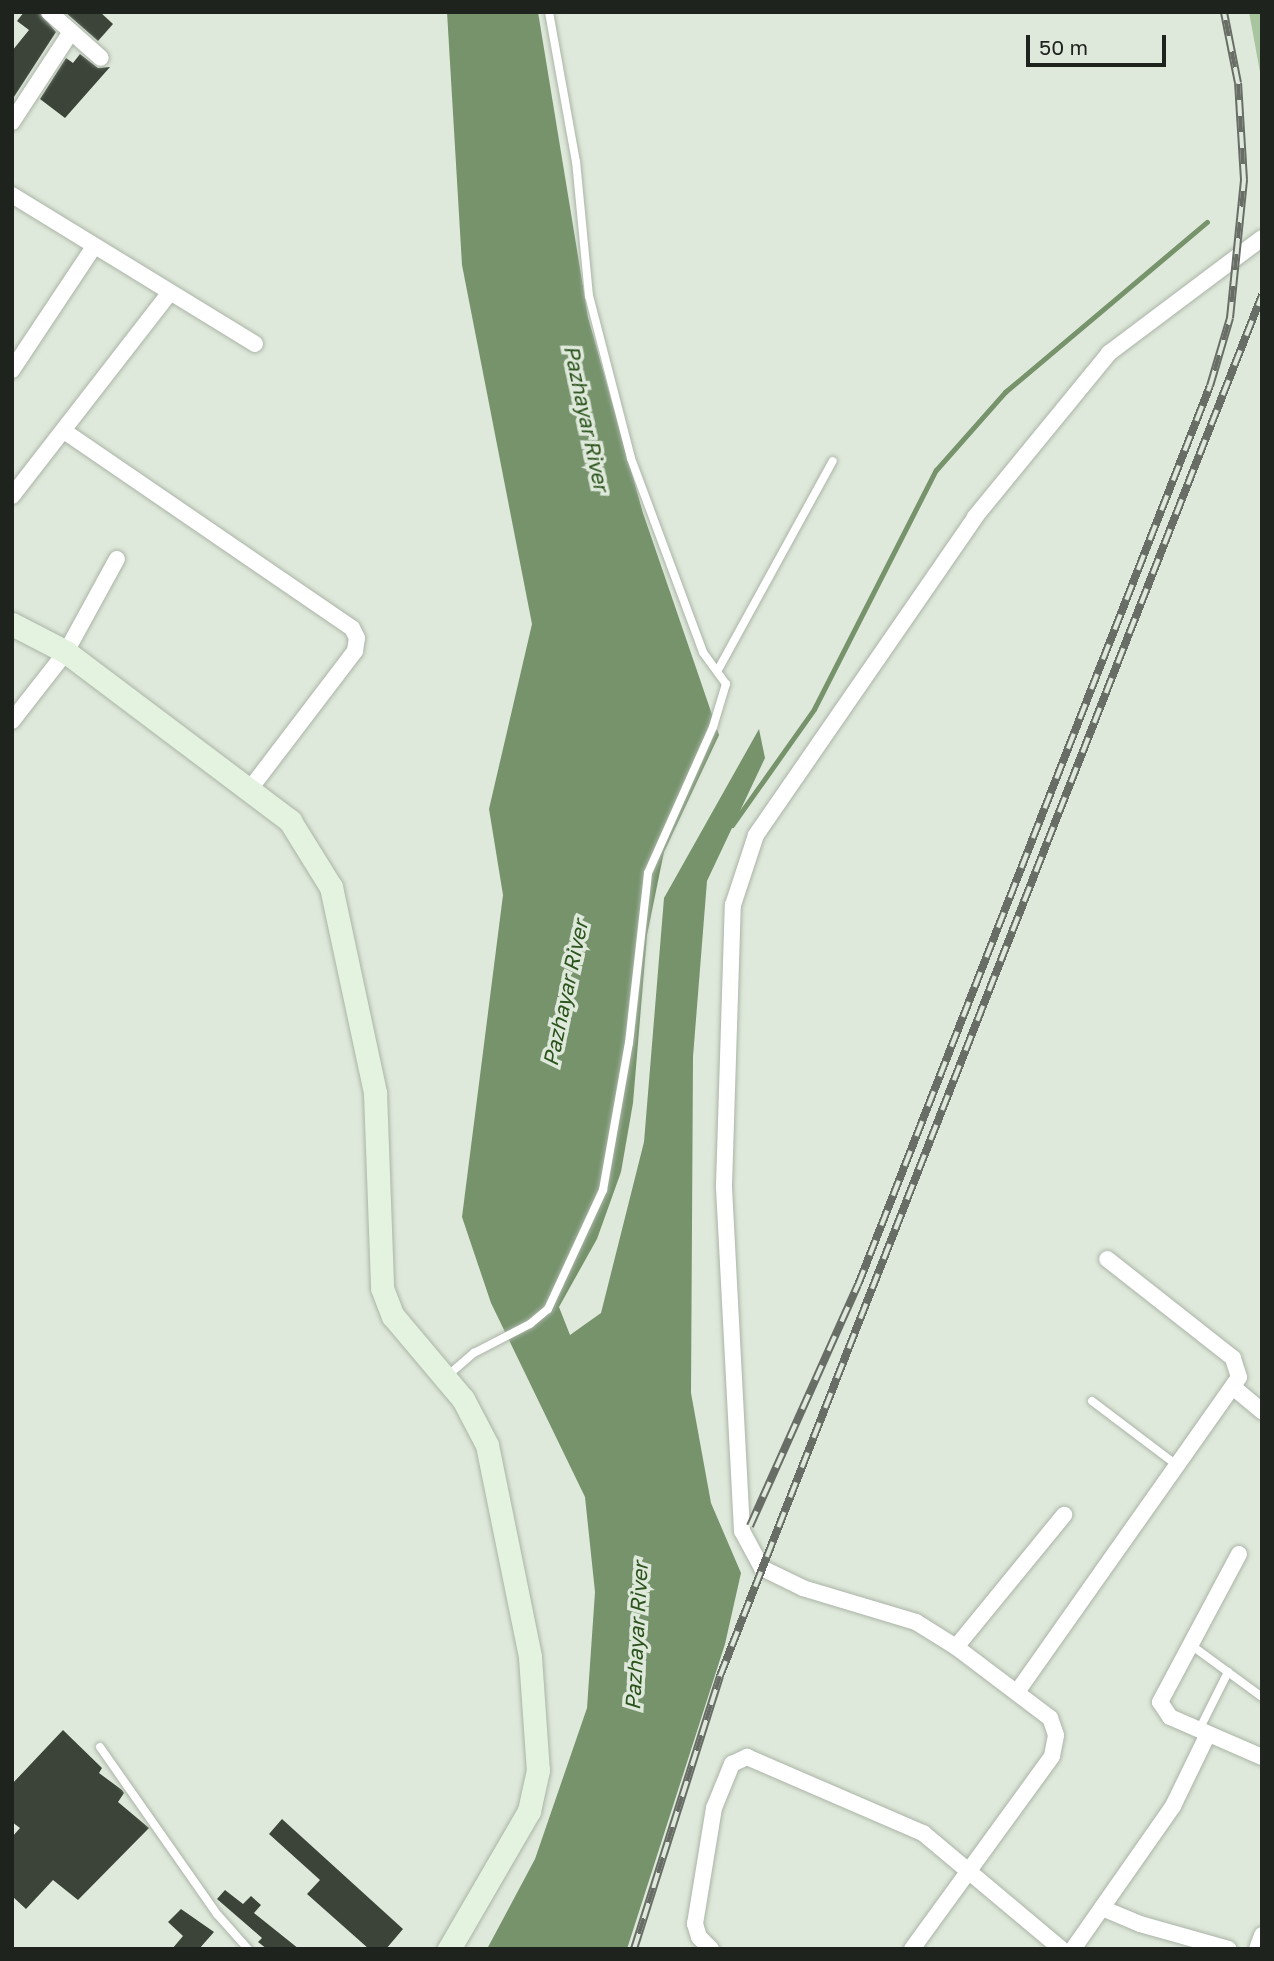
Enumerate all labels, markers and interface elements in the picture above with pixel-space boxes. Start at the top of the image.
scale bar [1029,21,1169,65]
text: 50 m [1039,34,1088,60]
water label: Pazhayar River [559,343,615,493]
water label: Pazhayar River [537,918,593,1068]
water label: Pazhayar River [620,1561,652,1711]

